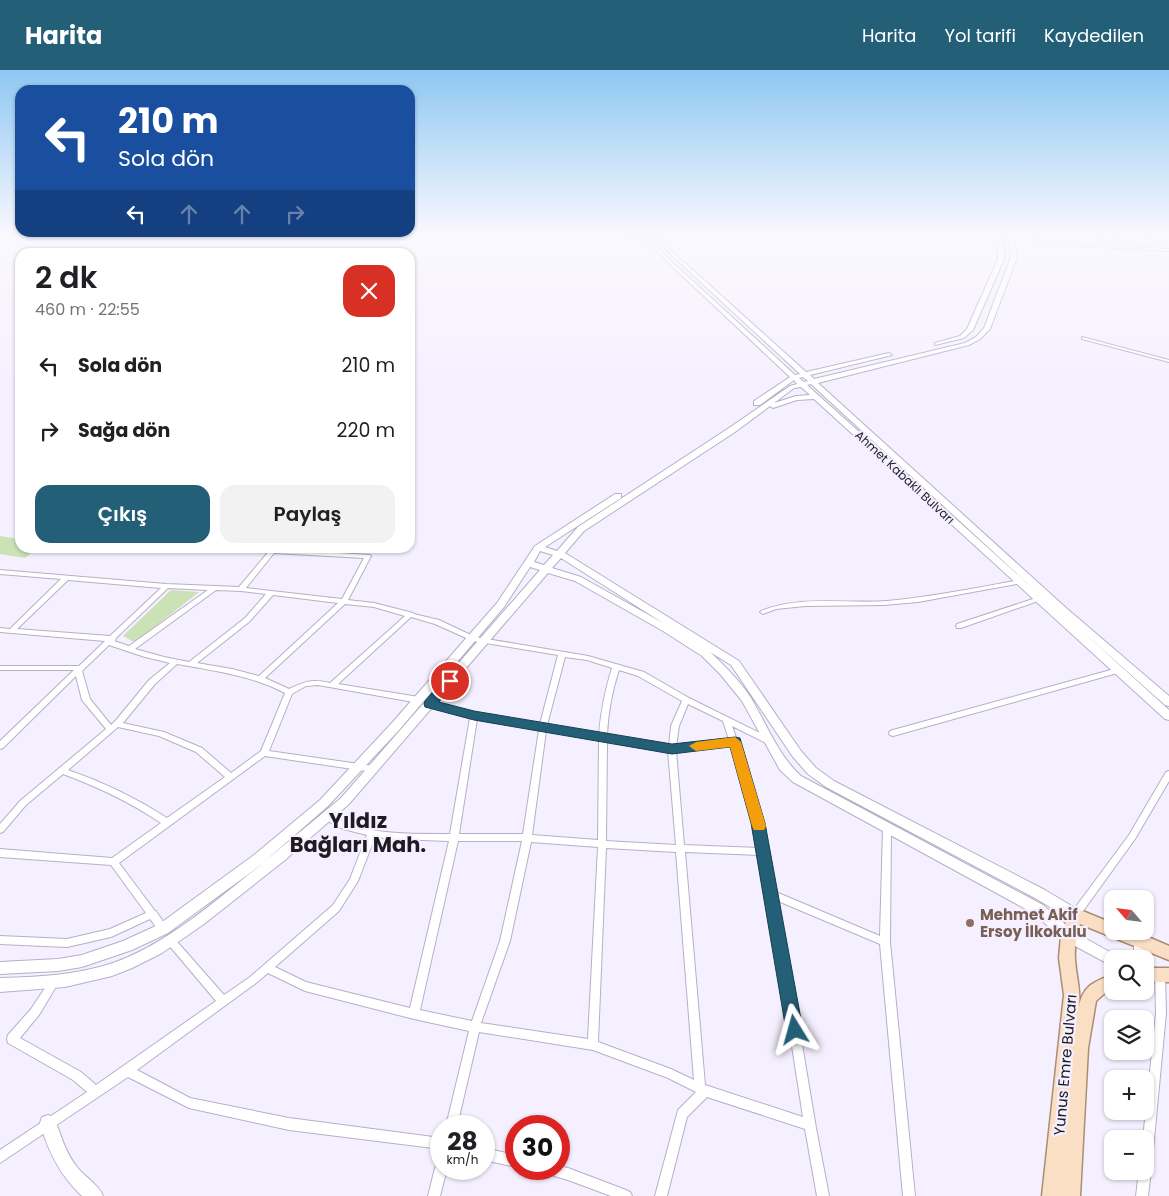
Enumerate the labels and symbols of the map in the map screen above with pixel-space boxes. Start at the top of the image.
street label: Ahmet Kabaklı Bulvarı [852,426,958,528]
pin [429,660,471,702]
district label: Yıldız Bağları Mah. [290,806,426,859]
north arrow [1104,890,1154,940]
place label: Mehmet Akif Ersoy İlkokulu [980,904,1087,942]
marker: Mehmet Akif Ersoy İlkokulu [964,917,976,929]
street label: Yunus Emre Bulvarı [1048,993,1082,1137]
position arrow [768,1003,820,1055]
speed limit sign: 30 [505,1115,570,1180]

